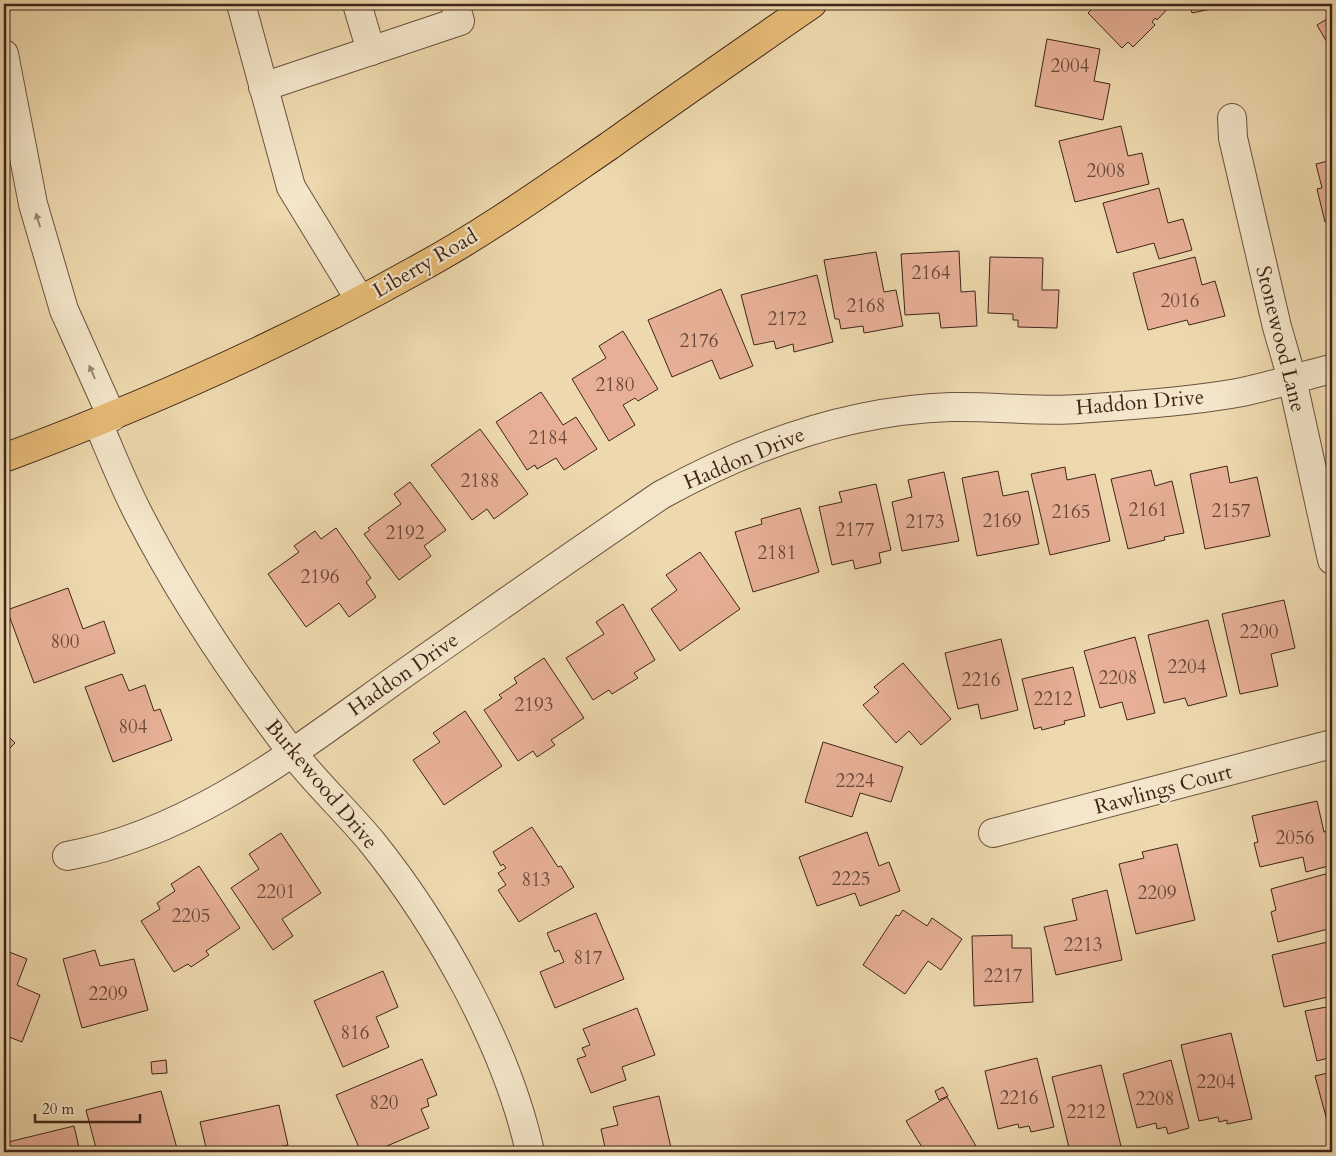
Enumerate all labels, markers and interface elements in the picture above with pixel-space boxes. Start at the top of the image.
house number: 2004 [1051,53,1090,79]
house number: 2008 [1087,158,1125,184]
one-way arrow [33,212,41,227]
street label: Liberty Road [368,222,483,305]
house number: 2164 [912,260,951,286]
street label: Stonewood Lane [1248,263,1313,415]
house number: 2016 [1161,288,1199,314]
house number: 2168 [847,293,885,319]
house number: 2172 [768,306,807,332]
house number: 2176 [680,328,718,354]
one-way arrow [88,365,96,379]
house number: 2180 [596,372,635,398]
street label: Haddon Drive [1075,382,1205,423]
street label: Haddon Drive [679,420,809,497]
house number: 2184 [529,425,568,451]
house number: 2188 [461,468,499,494]
house number: 2161 [1129,497,1167,523]
house number: 2157 [1212,498,1251,524]
house number: 2165 [1052,499,1090,525]
house number: 2169 [983,508,1022,534]
house number: 2173 [906,509,944,535]
house number: 2177 [836,517,875,543]
house number: 2192 [386,520,425,546]
house number: 2181 [758,540,796,566]
house number: 2196 [301,564,339,590]
house number: 2200 [1240,619,1279,645]
street label: Haddon Drive [342,626,464,723]
house number: 800 [50,629,80,655]
house number: 2204 [1168,654,1207,680]
house number: 2208 [1099,665,1137,691]
house number: 2216 [962,667,1000,693]
house number: 2212 [1034,686,1073,712]
house number: 2193 [515,692,553,718]
street label: Burkewood Drive [259,713,385,855]
house number: 804 [118,714,148,740]
street label: Rawlings Court [1091,757,1235,822]
house number: 2224 [836,768,875,794]
house number: 2056 [1276,825,1314,851]
house number: 2225 [832,866,870,892]
house number: 813 [521,867,551,893]
house number: 2201 [257,879,295,905]
house number: 2209 [1138,880,1177,906]
house number: 2205 [172,903,210,929]
house number: 2213 [1064,932,1102,958]
house number: 817 [573,945,603,971]
house number: 2217 [984,963,1023,989]
house number: 2209 [89,981,128,1007]
house number: 816 [340,1020,370,1046]
house number: 2204 [1197,1069,1236,1095]
house number: 2216 [1000,1085,1038,1111]
house number: 2208 [1136,1086,1174,1112]
house number: 820 [369,1090,399,1116]
scale bar [35,1091,140,1123]
text: 20 m [42,1099,74,1119]
house number: 2212 [1067,1099,1106,1125]

